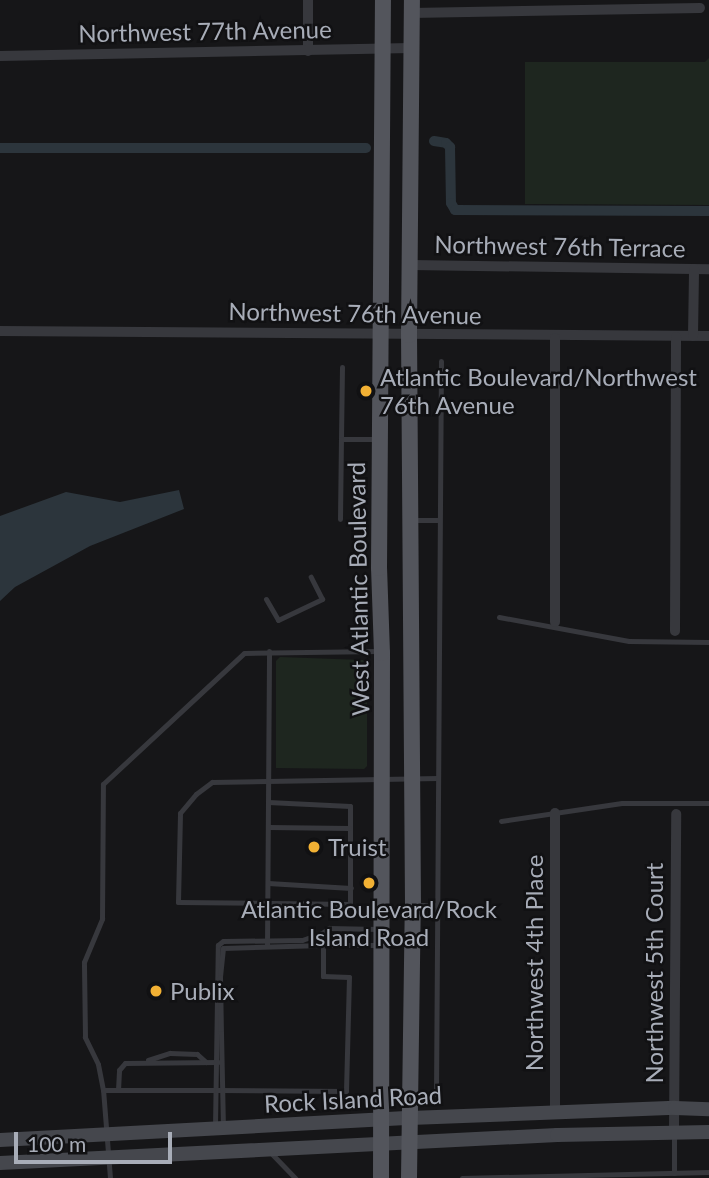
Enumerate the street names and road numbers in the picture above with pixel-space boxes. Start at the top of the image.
street label: Northwest 77th Avenue [78,14,332,48]
street label: Northwest 76th Terrace [434,229,686,263]
street label: Northwest 76th Avenue [228,296,482,330]
street label: West Atlantic Boulevard [341,461,375,717]
street label: Northwest 4th Place [520,855,548,1071]
street label: Northwest 5th Court [640,863,668,1083]
street label: Rock Island Road [263,1080,443,1118]

